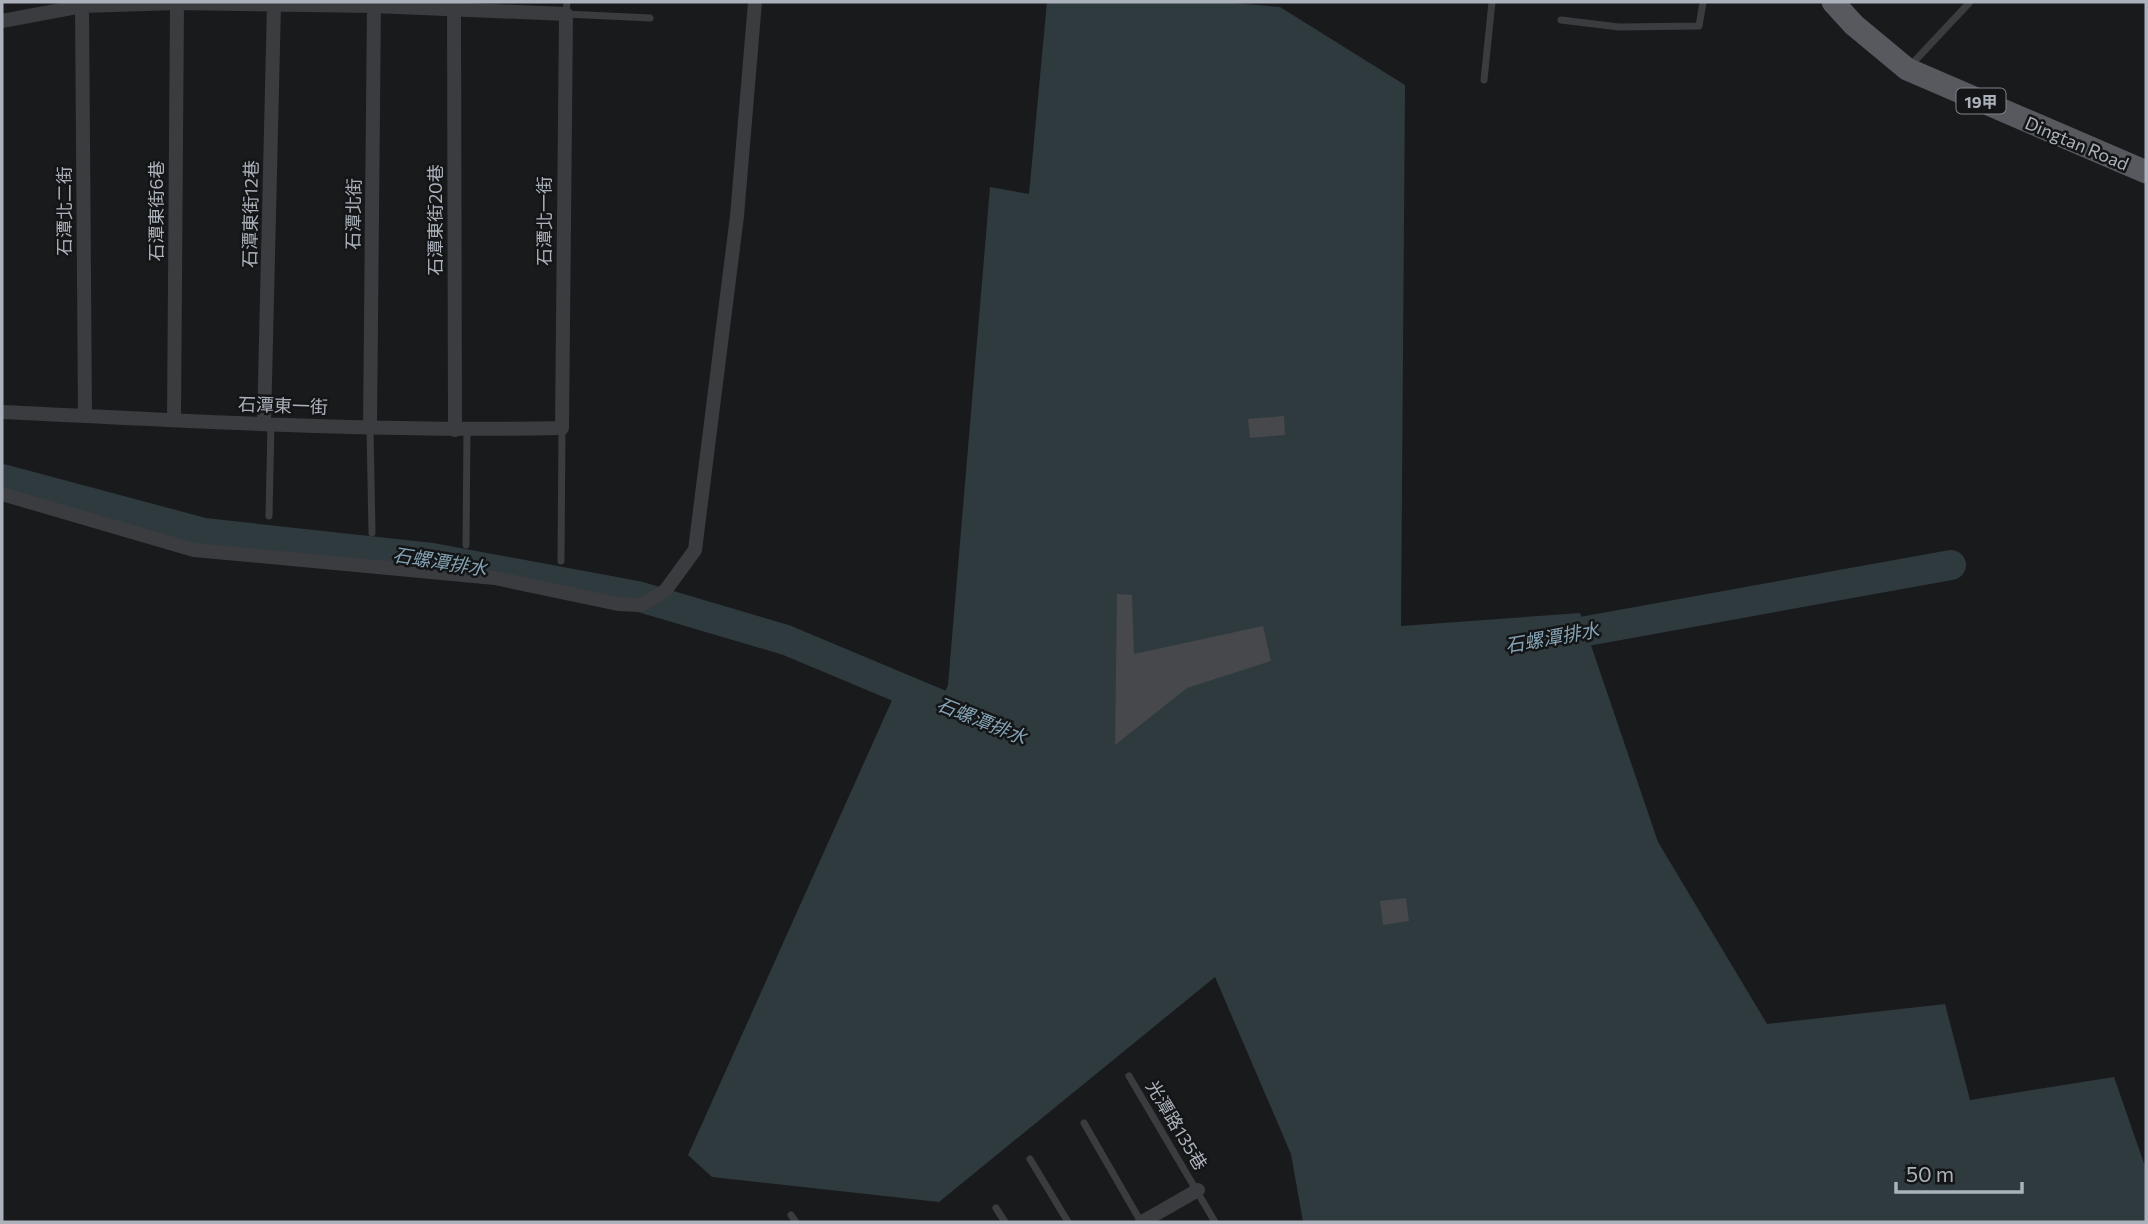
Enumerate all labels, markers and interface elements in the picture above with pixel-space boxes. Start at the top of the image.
road number: 19甲 [1956,88,2006,114]
street label: Dingtan Road [2022,111,2132,175]
street label: 石潭東街12巷 [238,160,262,268]
street label: 石潭東街6巷 [145,161,167,261]
street label: 石潭東街20巷 [424,164,446,276]
street label: 石潭北二街 [53,166,75,256]
street label: 石潭北一街 [533,176,555,266]
street label: 石潭北街 [341,178,365,250]
street label: 石潭東一街 [238,392,328,418]
water label: 石螺潭排水 [391,542,490,580]
water label: 石螺潭排水 [1503,617,1602,657]
water label: 石螺潭排水 [934,692,1031,749]
street label: 光潭路135巷 [1142,1076,1212,1174]
scale bar [1896,1150,2022,1194]
text: 50 m [1906,1161,1954,1186]

